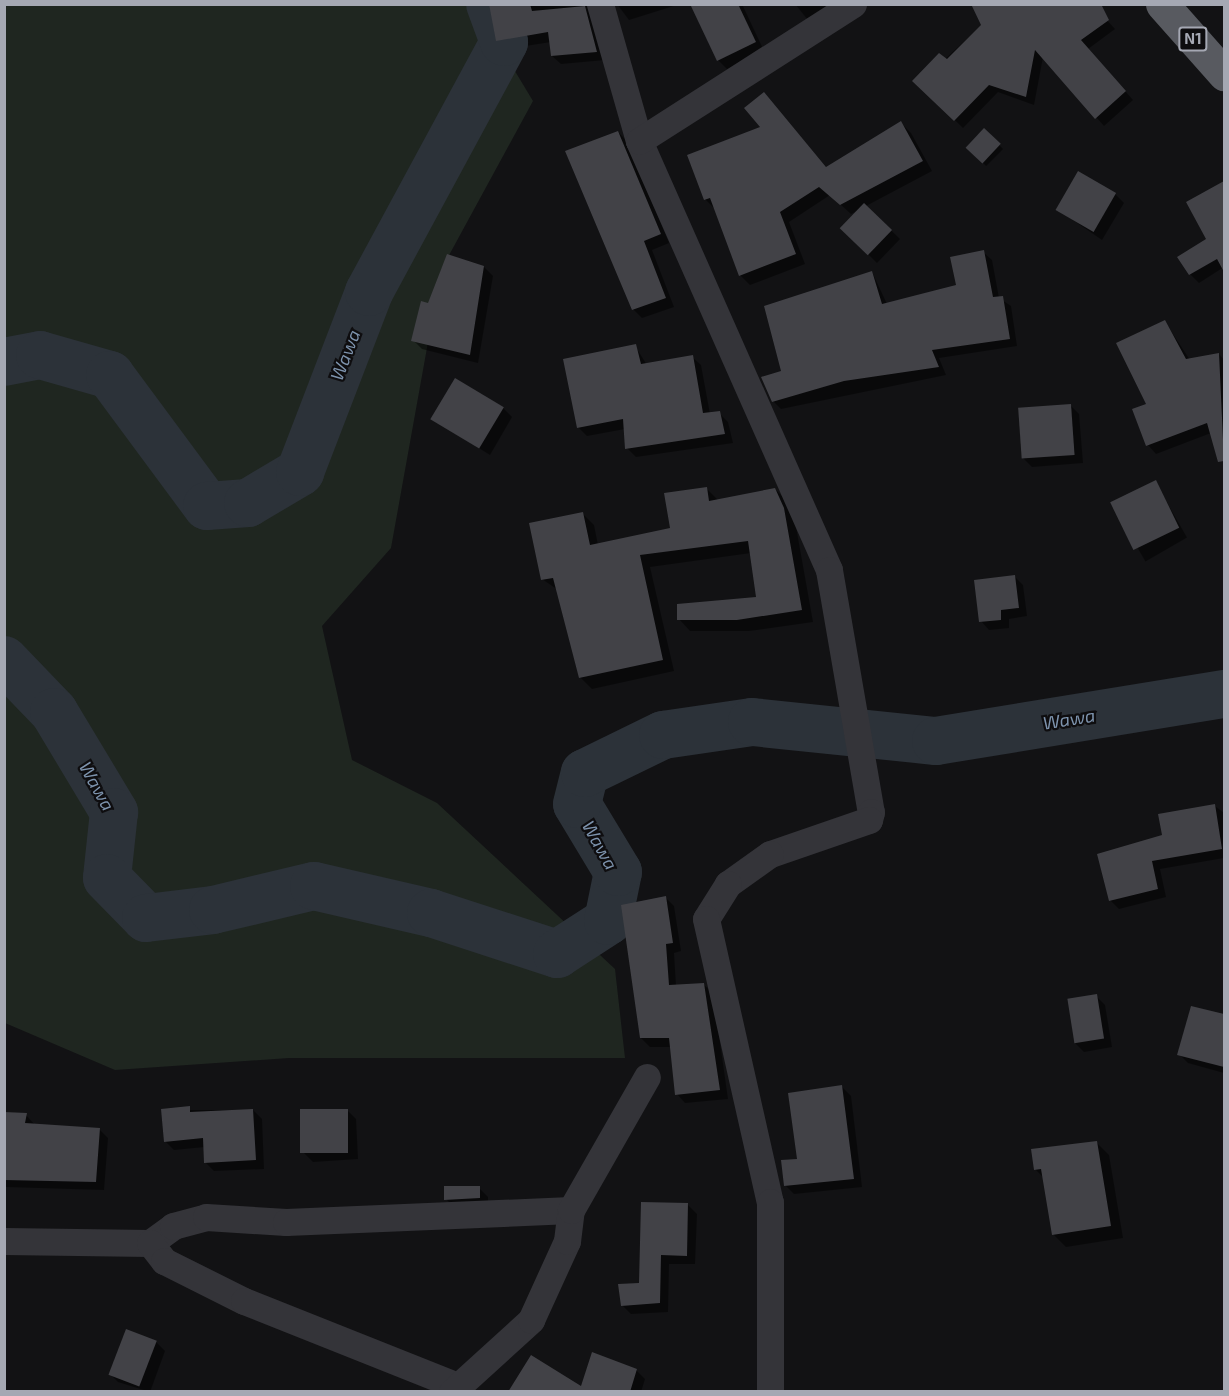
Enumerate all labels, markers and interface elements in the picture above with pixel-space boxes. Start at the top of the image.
road number: N1 [1178,27,1208,51]
water label: Wawa [325,327,365,383]
water label: Wawa [1041,704,1097,734]
water label: Wawa [75,758,119,814]
water label: Wawa [578,817,622,873]

